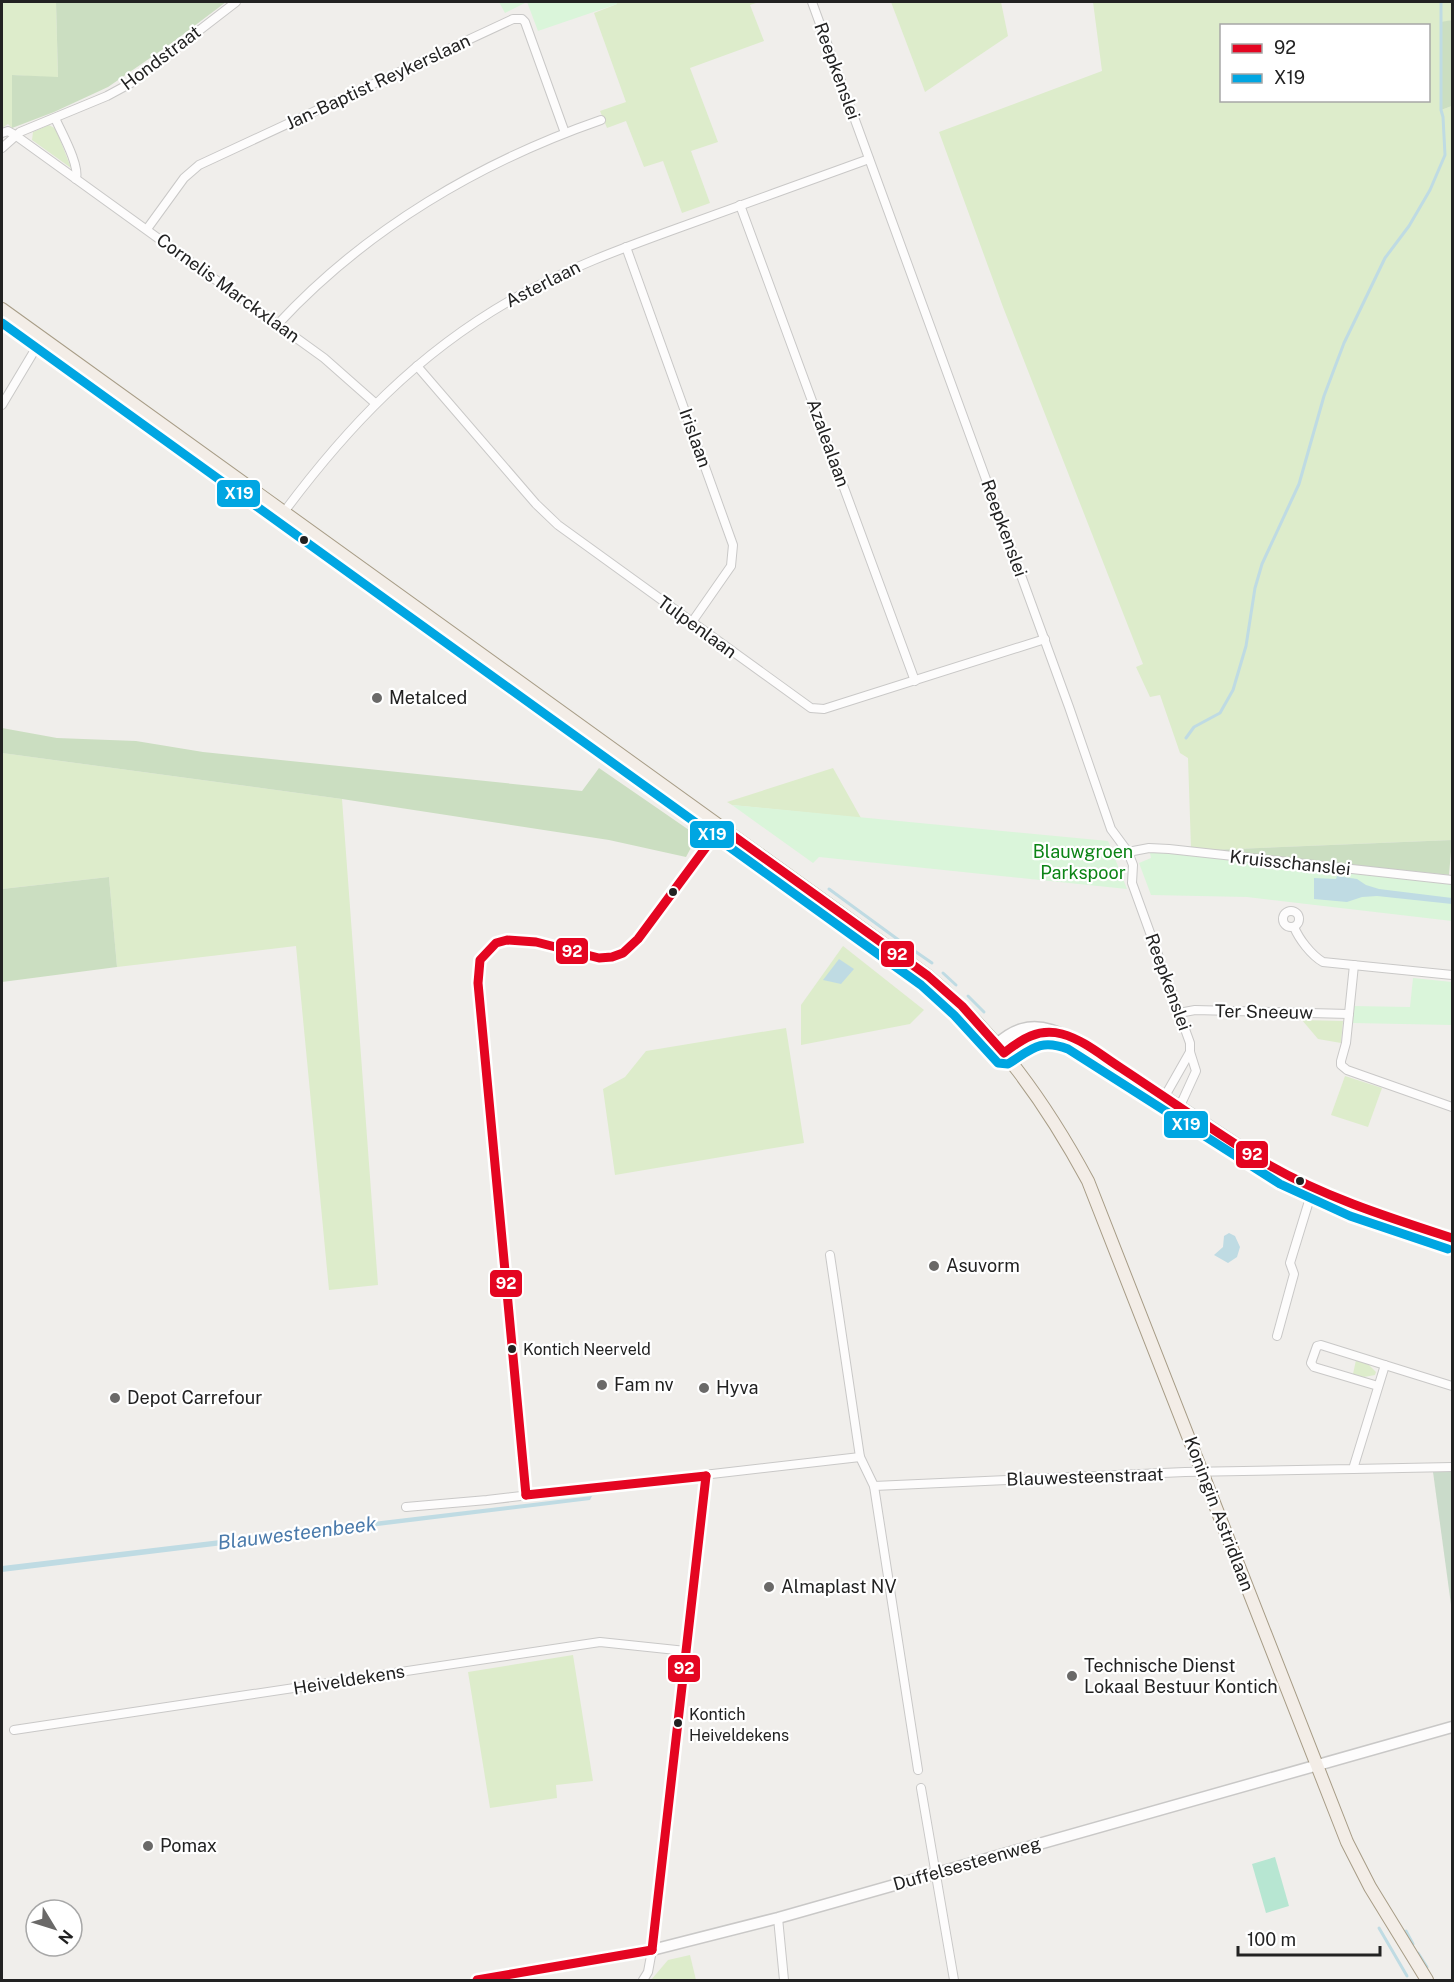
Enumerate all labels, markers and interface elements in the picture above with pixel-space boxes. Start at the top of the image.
street label: Reepkenslei [810,19,865,122]
street label: Hondstraat [117,21,205,94]
legend [1220,24,1430,102]
street label: Jan-Baptist Reykerslaan [282,29,473,134]
text: 92 [1274,37,1296,58]
text: X19 [1274,67,1305,88]
street label: Cornelis Marckxlaan [153,229,304,347]
street label: Asterlaan [502,256,584,311]
street label: Azalealaan [803,396,854,490]
street label: Irislaan [675,405,716,470]
street label: Reepkenslei [977,476,1032,579]
line badge: X19 [216,479,261,508]
text: X19 [225,484,253,503]
unlabelled marker [298,534,310,546]
street label: Tulpenlaan [654,591,741,662]
place label: Metalced [389,687,467,708]
marker: Metalced [370,691,384,705]
line badge: X19 [689,820,735,849]
text: X19 [698,825,726,844]
park label: Blauwgroen Parkspoor [1033,841,1133,883]
street label: Kruisschanslei [1229,846,1352,879]
unlabelled marker [667,886,679,898]
street label: Reepkenslei [1141,930,1196,1033]
line badge: 92 [555,937,589,965]
line badge: 92 [880,940,915,968]
text: 92 [562,942,582,961]
text: 92 [887,945,907,964]
street label: Ter Sneeuw [1215,1000,1313,1023]
line badge: X19 [1163,1110,1209,1139]
text: X19 [1172,1115,1200,1134]
line badge: 92 [1235,1140,1269,1169]
text: 92 [1242,1145,1262,1164]
unlabelled marker [1294,1175,1306,1187]
place label: Asuvorm [946,1255,1020,1276]
marker: Asuvorm [927,1259,941,1273]
line badge: 92 [489,1269,523,1298]
text: 92 [496,1274,516,1293]
place label: Kontich Neerveld [523,1340,651,1359]
marker: Kontich Neerveld [506,1343,518,1355]
place label: Fam nv [614,1374,674,1395]
place label: Hyva [716,1377,758,1398]
marker: Fam nv [595,1378,609,1392]
marker: Hyva [697,1381,711,1395]
place label: Depot Carrefour [127,1387,262,1408]
marker: Depot Carrefour [108,1391,122,1405]
street label: Koningin Astridlaan [1180,1433,1259,1594]
street label: Blauwesteenstraat [1006,1463,1164,1490]
water label: Blauwesteenbeek [216,1511,378,1555]
place label: Almaplast NV [781,1576,897,1597]
marker: Almaplast NV [762,1580,776,1594]
line badge: 92 [667,1654,701,1683]
place label: Technische Dienst Lokaal Bestuur Kontich [1084,1655,1278,1697]
text: 92 [674,1659,694,1678]
street label: Heiveldekens [292,1660,406,1699]
marker: Technische Dienst Lokaal Bestuur Kontich [1065,1669,1079,1683]
place label: Kontich Heiveldekens [689,1705,789,1745]
marker: Kontich Heiveldekens [672,1717,684,1729]
street label: Duffelsesteenweg [891,1832,1043,1895]
place label: Pomax [160,1835,217,1856]
marker: Pomax [141,1839,155,1853]
north arrow [24,1898,84,1958]
scale bar [1238,1919,1380,1957]
text: N [54,1926,77,1948]
text: 100 m [1247,1929,1296,1950]

